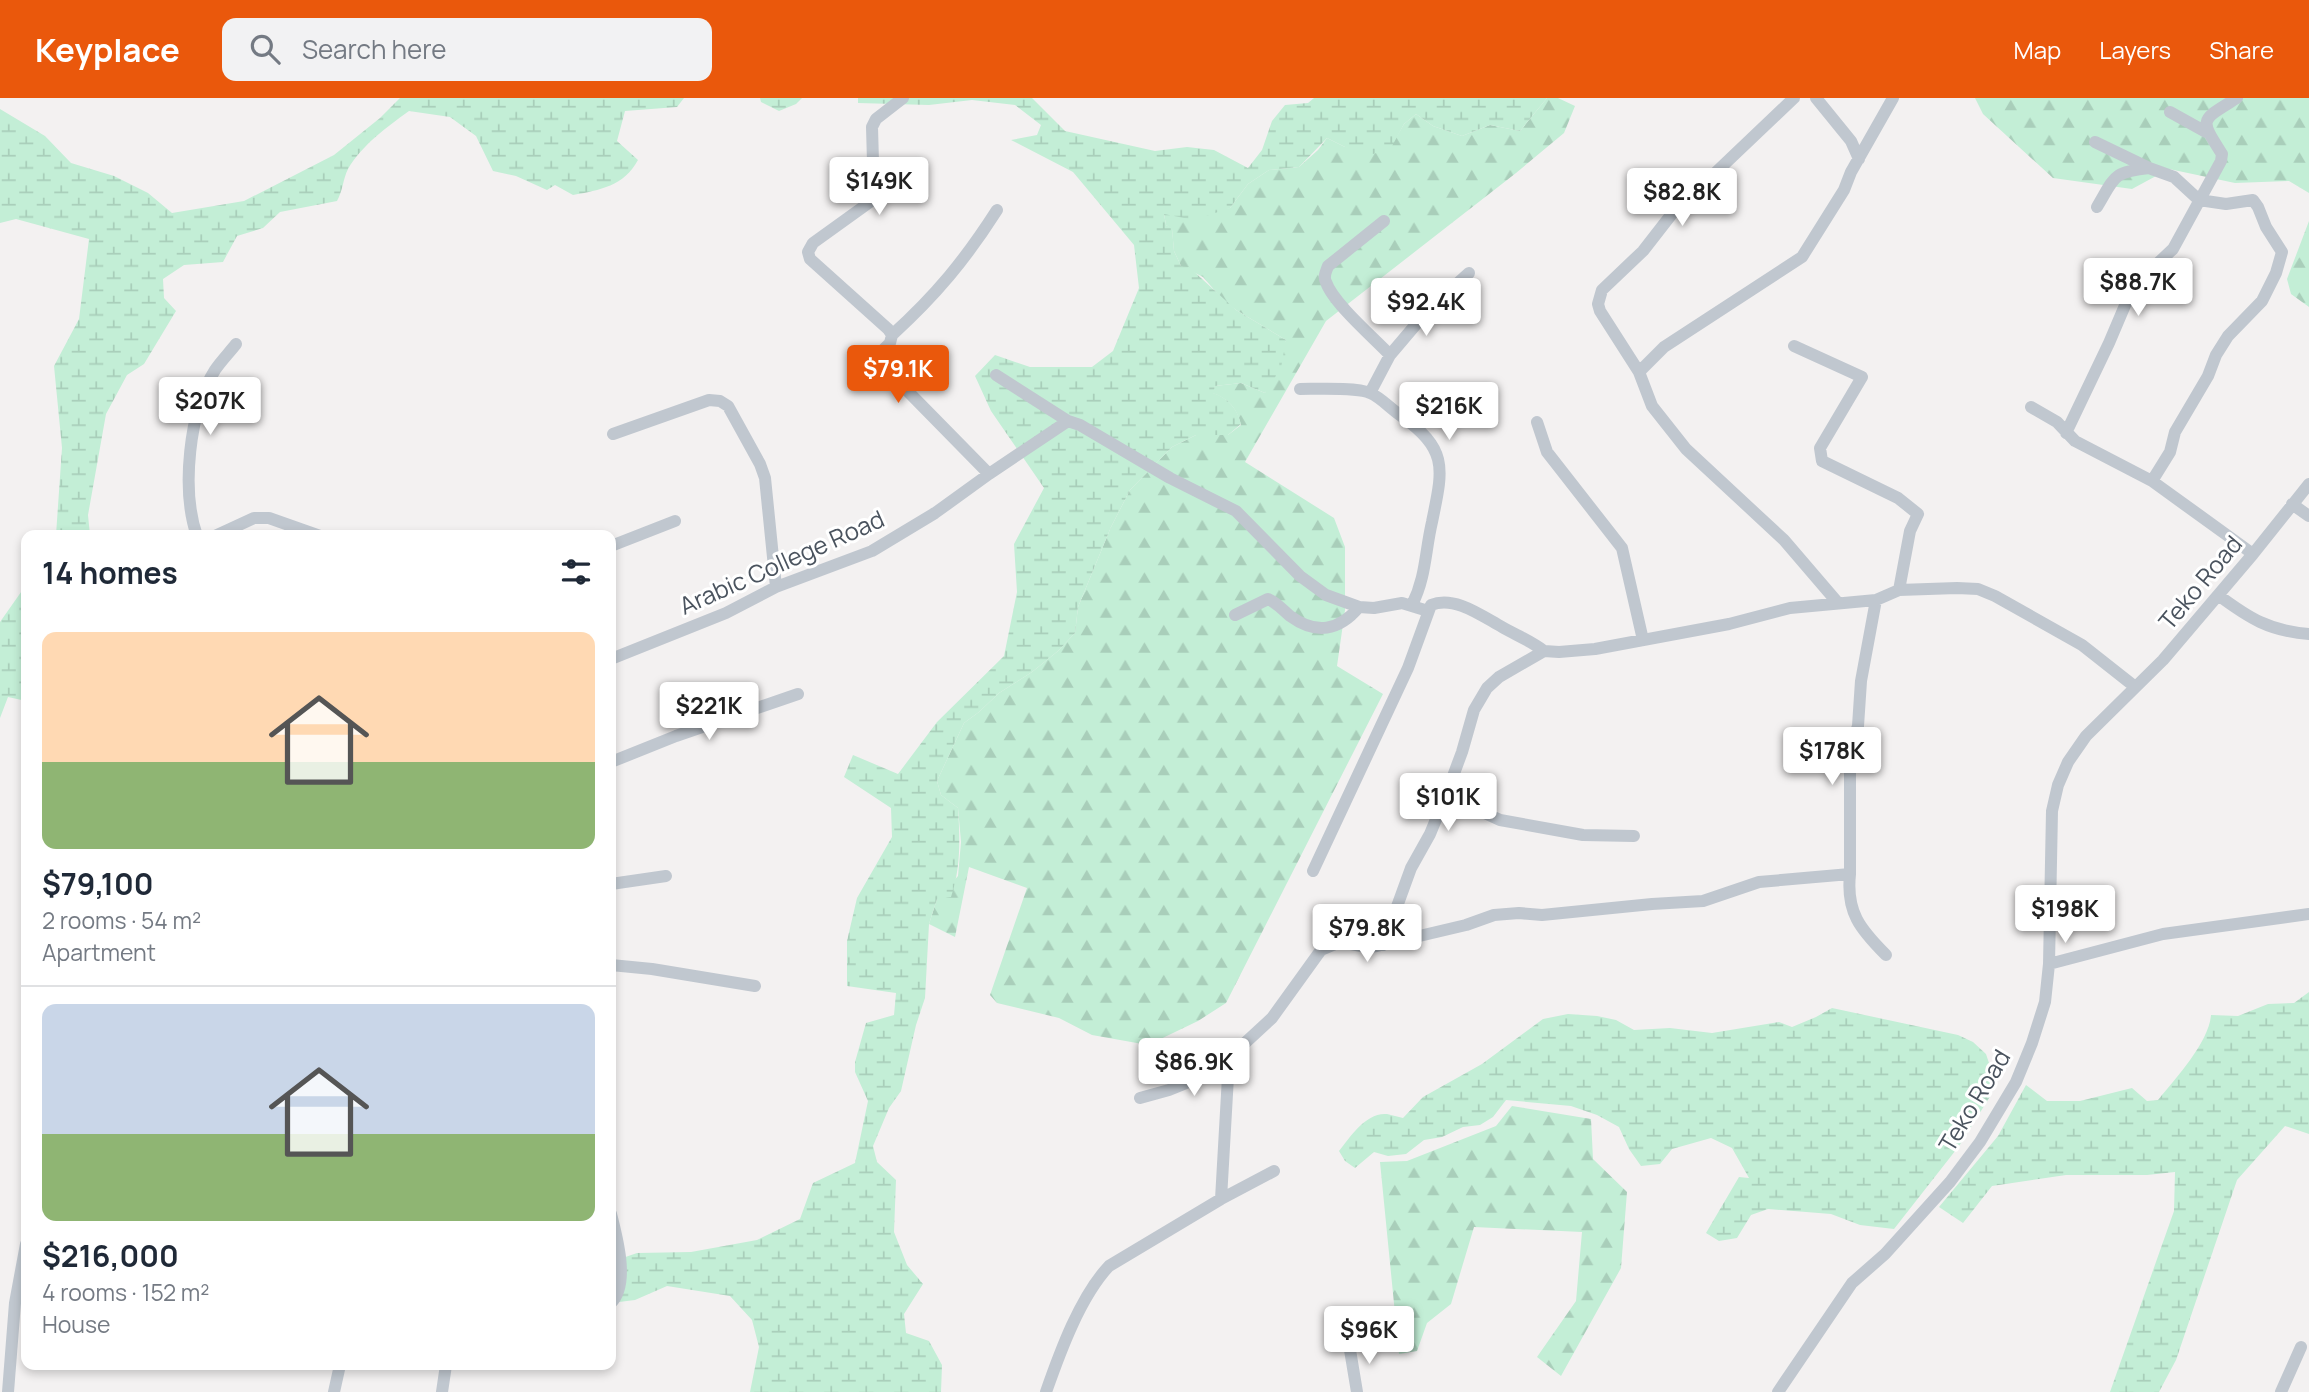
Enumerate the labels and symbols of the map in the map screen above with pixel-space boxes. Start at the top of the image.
pin: $149K [830,158,928,217]
pin: $82.8K [1625,169,1739,228]
pin: $88.7K [2081,258,2195,318]
pin: $92.4K [1369,278,1483,338]
pin: $79.1K [841,345,955,405]
pin: $207K [161,378,259,437]
pin: $216K [1400,382,1498,442]
street label: Arabic College Road [674,502,889,622]
street label: Teko Road [2151,528,2249,636]
pin: $221K [660,682,758,742]
pin: $178K [1783,728,1881,787]
pin: $101K [1399,774,1497,833]
pin: $198K [2016,886,2114,945]
pin: $79.8K [1310,904,1424,964]
pin: $86.9K [1137,1038,1251,1098]
street label: Teko Road [1930,1043,2017,1158]
pin: $96K [1328,1306,1410,1366]

